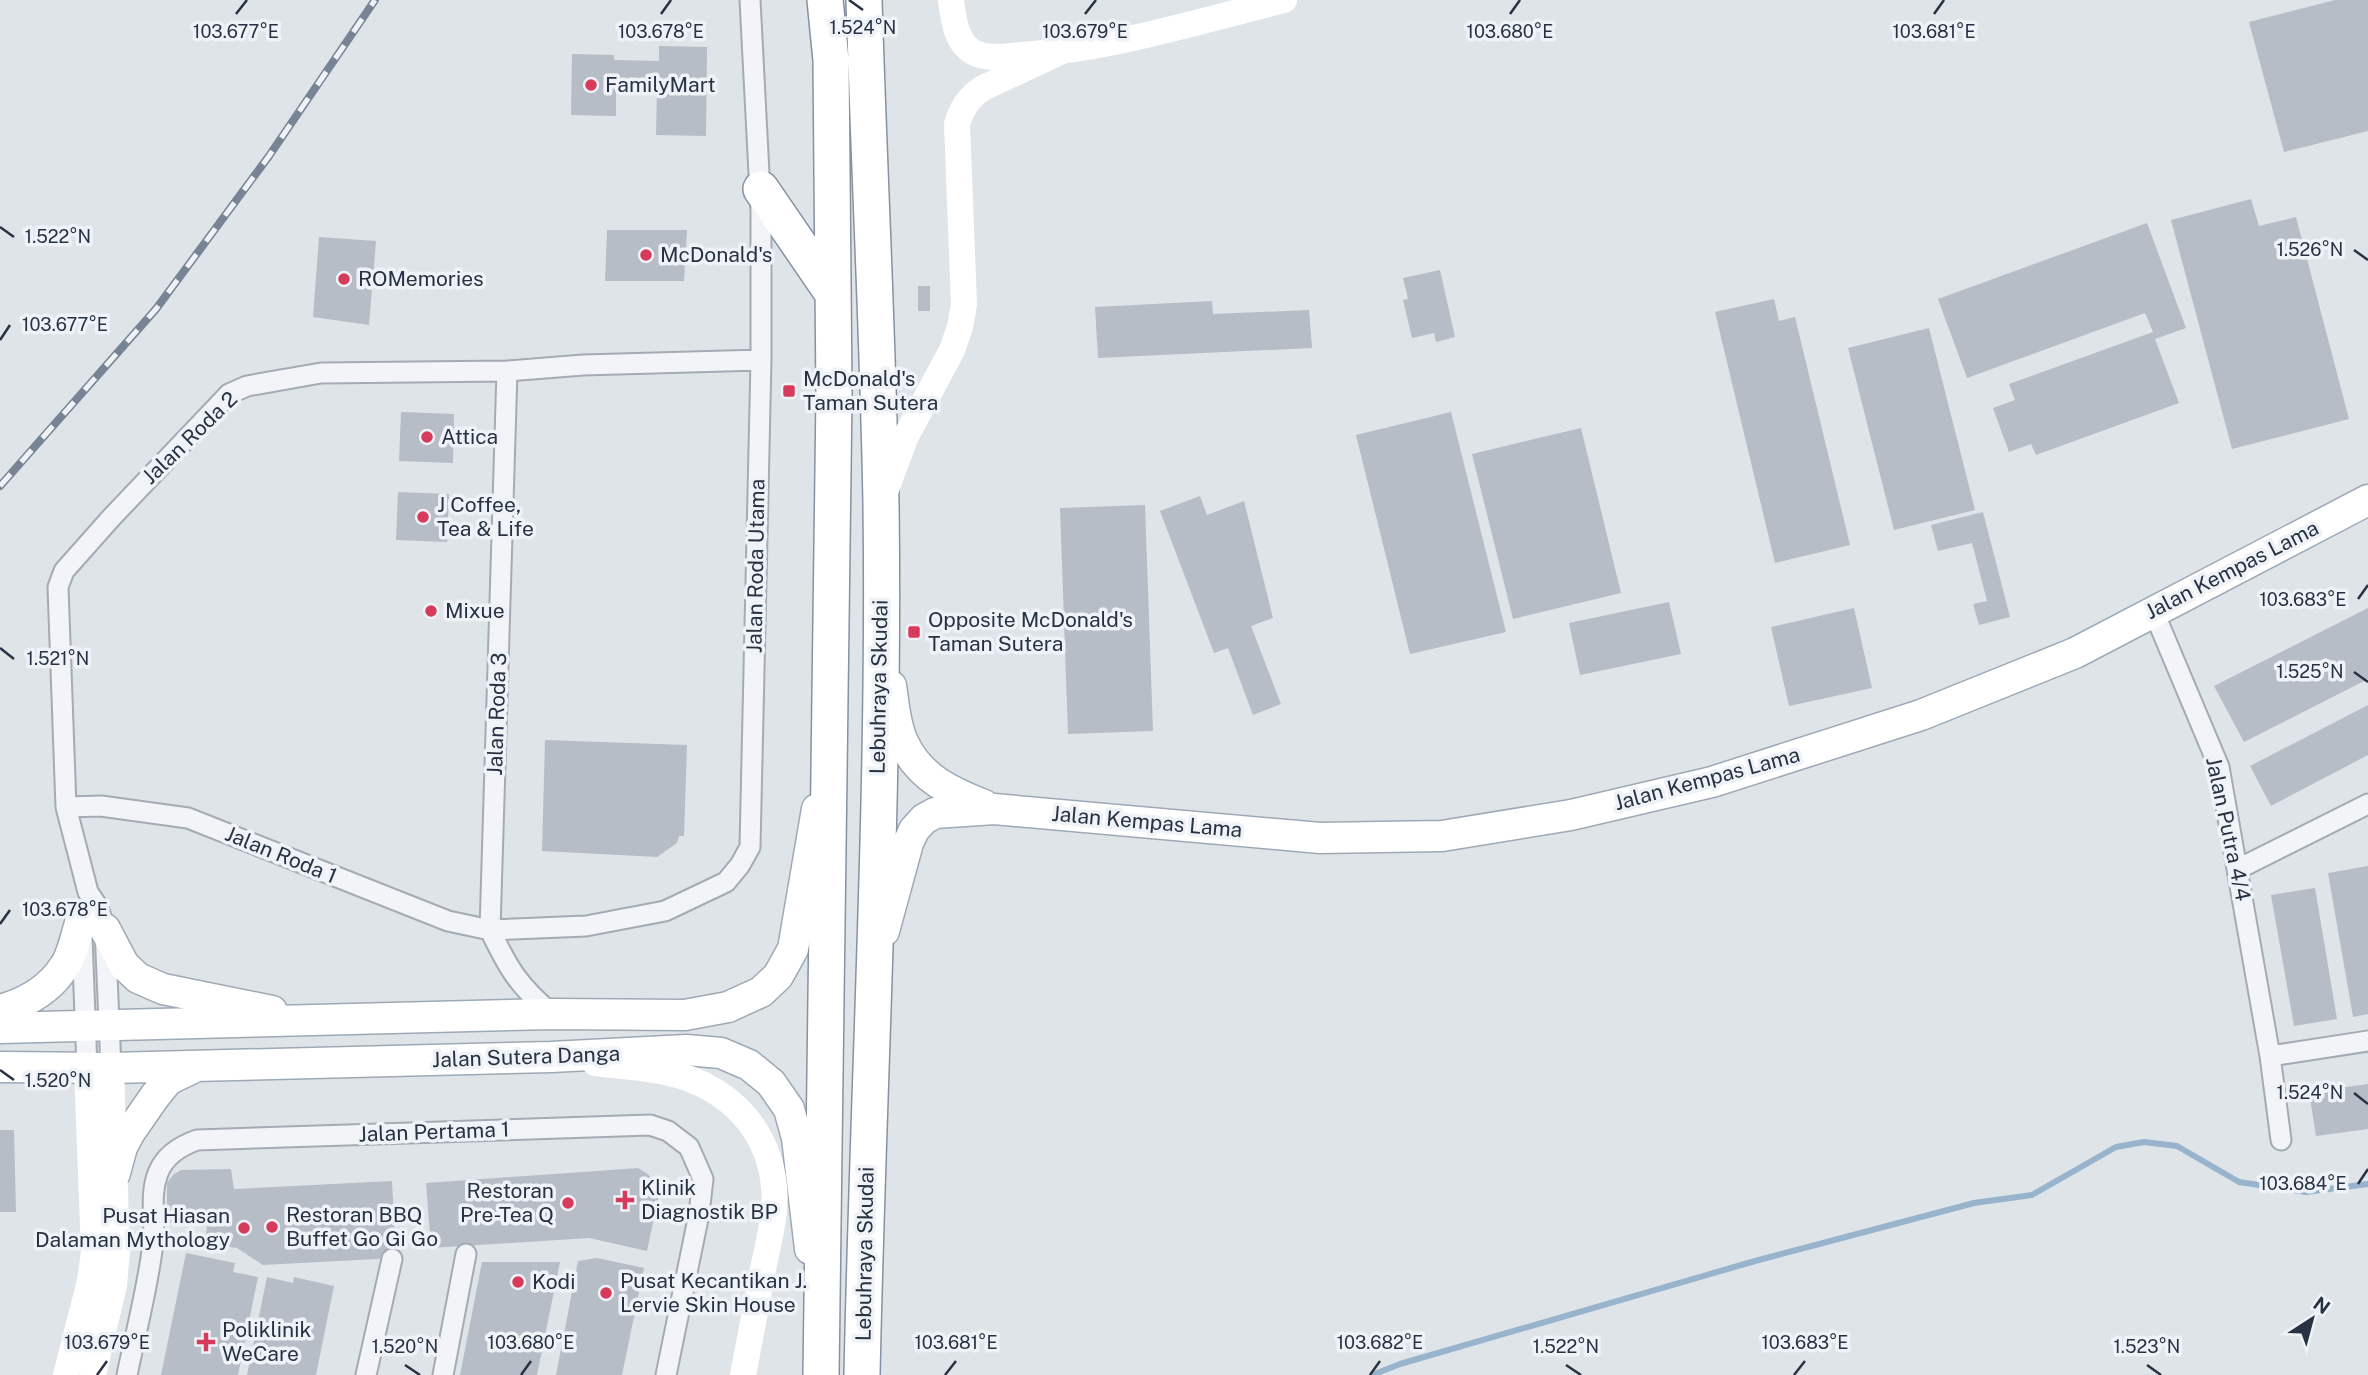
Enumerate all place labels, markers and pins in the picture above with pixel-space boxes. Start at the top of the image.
place label: FamilyMart [605,72,716,97]
marker: FamilyMart [583,77,599,93]
place label: McDonald's [660,242,772,267]
marker: McDonald's [638,247,654,263]
place label: ROMemories [358,266,484,291]
marker: ROMemories [336,271,352,287]
place label: McDonald's Taman Sutera [803,366,938,415]
marker: McDonald's Taman Sutera [781,383,797,399]
place label: Attica [441,424,498,449]
marker: Attica [419,429,435,445]
place label: J Coffee, Tea & Life [437,492,534,541]
marker: J Coffee, Tea & Life [415,509,431,525]
place label: Mixue [445,598,505,623]
marker: Mixue [423,603,439,619]
place label: Opposite McDonald's Taman Sutera [928,607,1133,656]
marker: Opposite McDonald's Taman Sutera [906,624,922,640]
place label: Klinik Diagnostik BP [641,1175,778,1224]
place label: Restoran Pre-Tea Q [460,1178,554,1227]
marker: Klinik Diagnostik BP [615,1190,635,1210]
marker: Restoran Pre-Tea Q [560,1195,576,1211]
place label: Restoran BBQ Buffet Go Gi Go [286,1202,438,1251]
place label: Pusat Hiasan Dalaman Mythology [35,1203,230,1252]
marker: Restoran BBQ Buffet Go Gi Go [264,1219,280,1235]
marker: Pusat Hiasan Dalaman Mythology [236,1220,252,1236]
place label: Pusat Kecantikan J. Lervie Skin House [620,1268,807,1317]
place label: Kodi [532,1269,575,1294]
marker: Kodi [510,1274,526,1290]
marker: Pusat Kecantikan J. Lervie Skin House [598,1285,614,1301]
place label: Poliklinik WeCare [222,1317,311,1366]
marker: Poliklinik WeCare [196,1332,216,1352]

